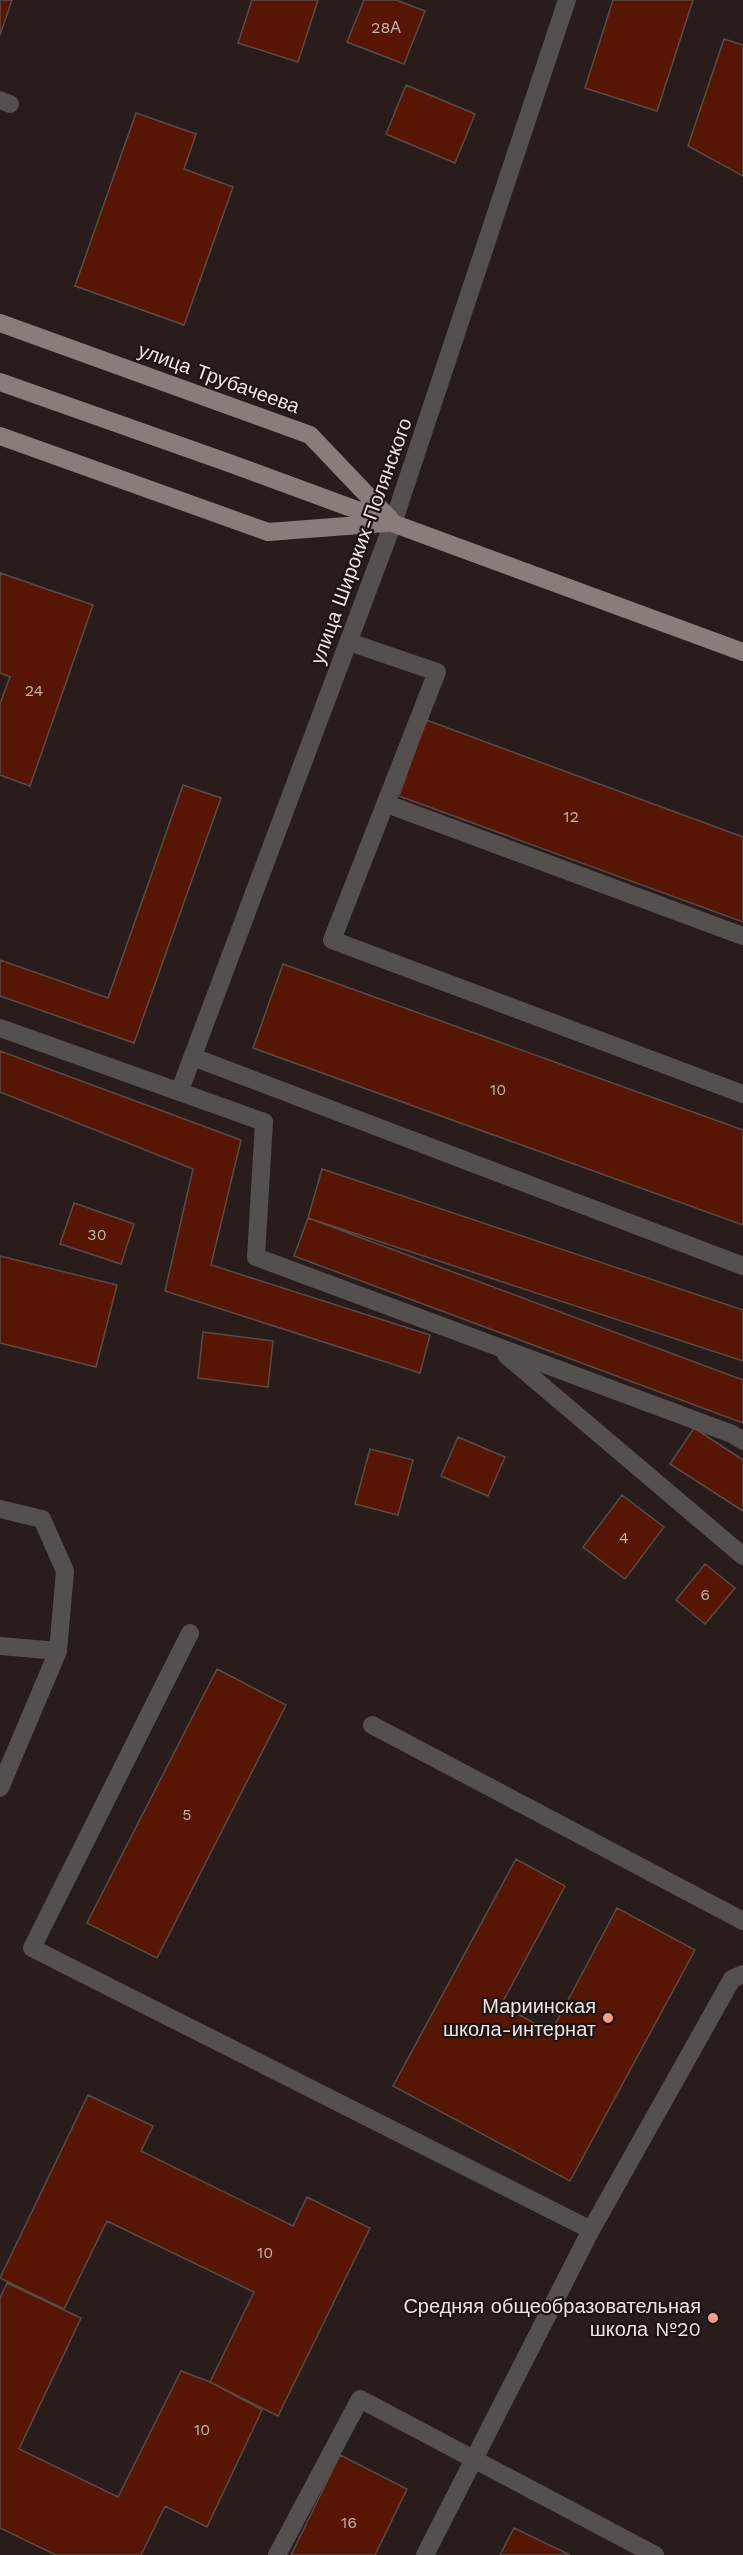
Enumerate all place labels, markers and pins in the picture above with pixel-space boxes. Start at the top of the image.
place label: Мариинская школа-интернат [443,1994,596,2041]
marker: Мариинская школа-интернат [601,2011,615,2025]
place label: Средняя общеобразовательная школа №20 [403,2294,701,2341]
marker: Средняя общеобразовательная школа №20 [706,2311,720,2325]

